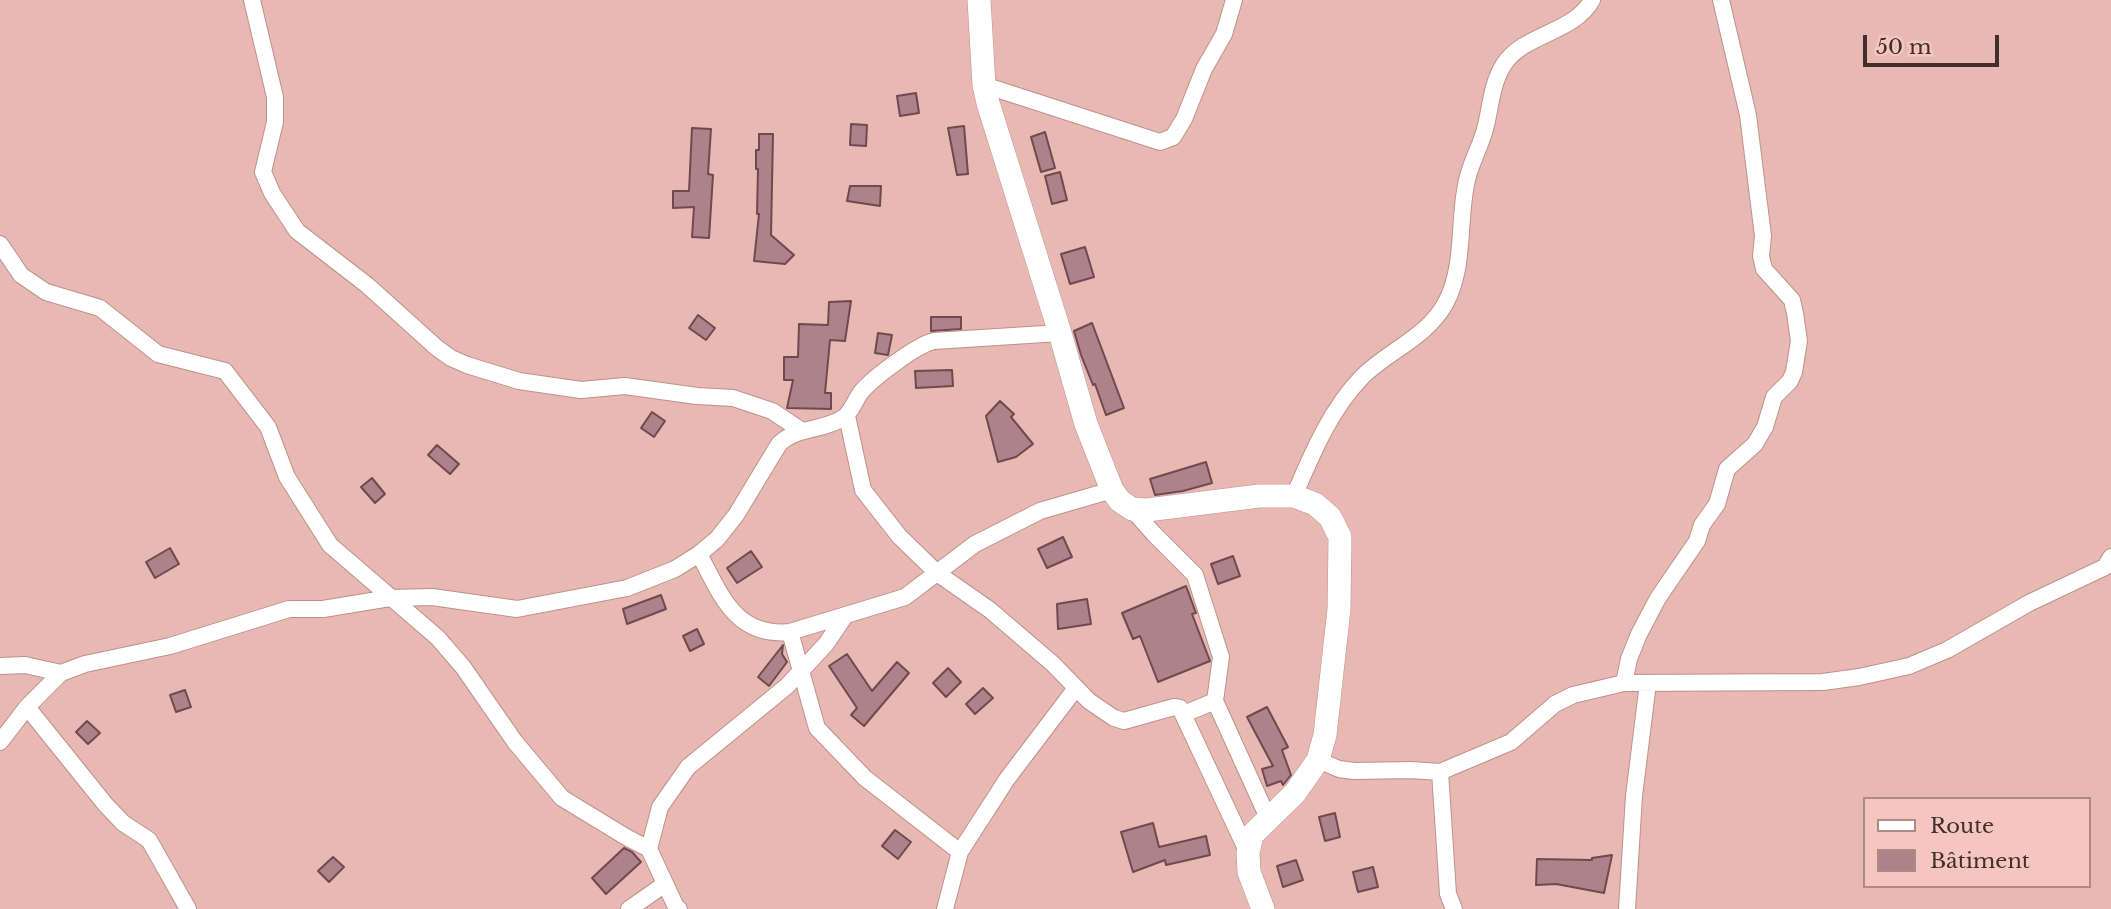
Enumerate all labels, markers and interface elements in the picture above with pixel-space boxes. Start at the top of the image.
scale bar [1866,21,2002,65]
text: 50 m [1876,34,1931,60]
legend [1862,797,2090,888]
text: Route [1930,813,1994,839]
text: Bâtiment [1930,848,2030,874]

